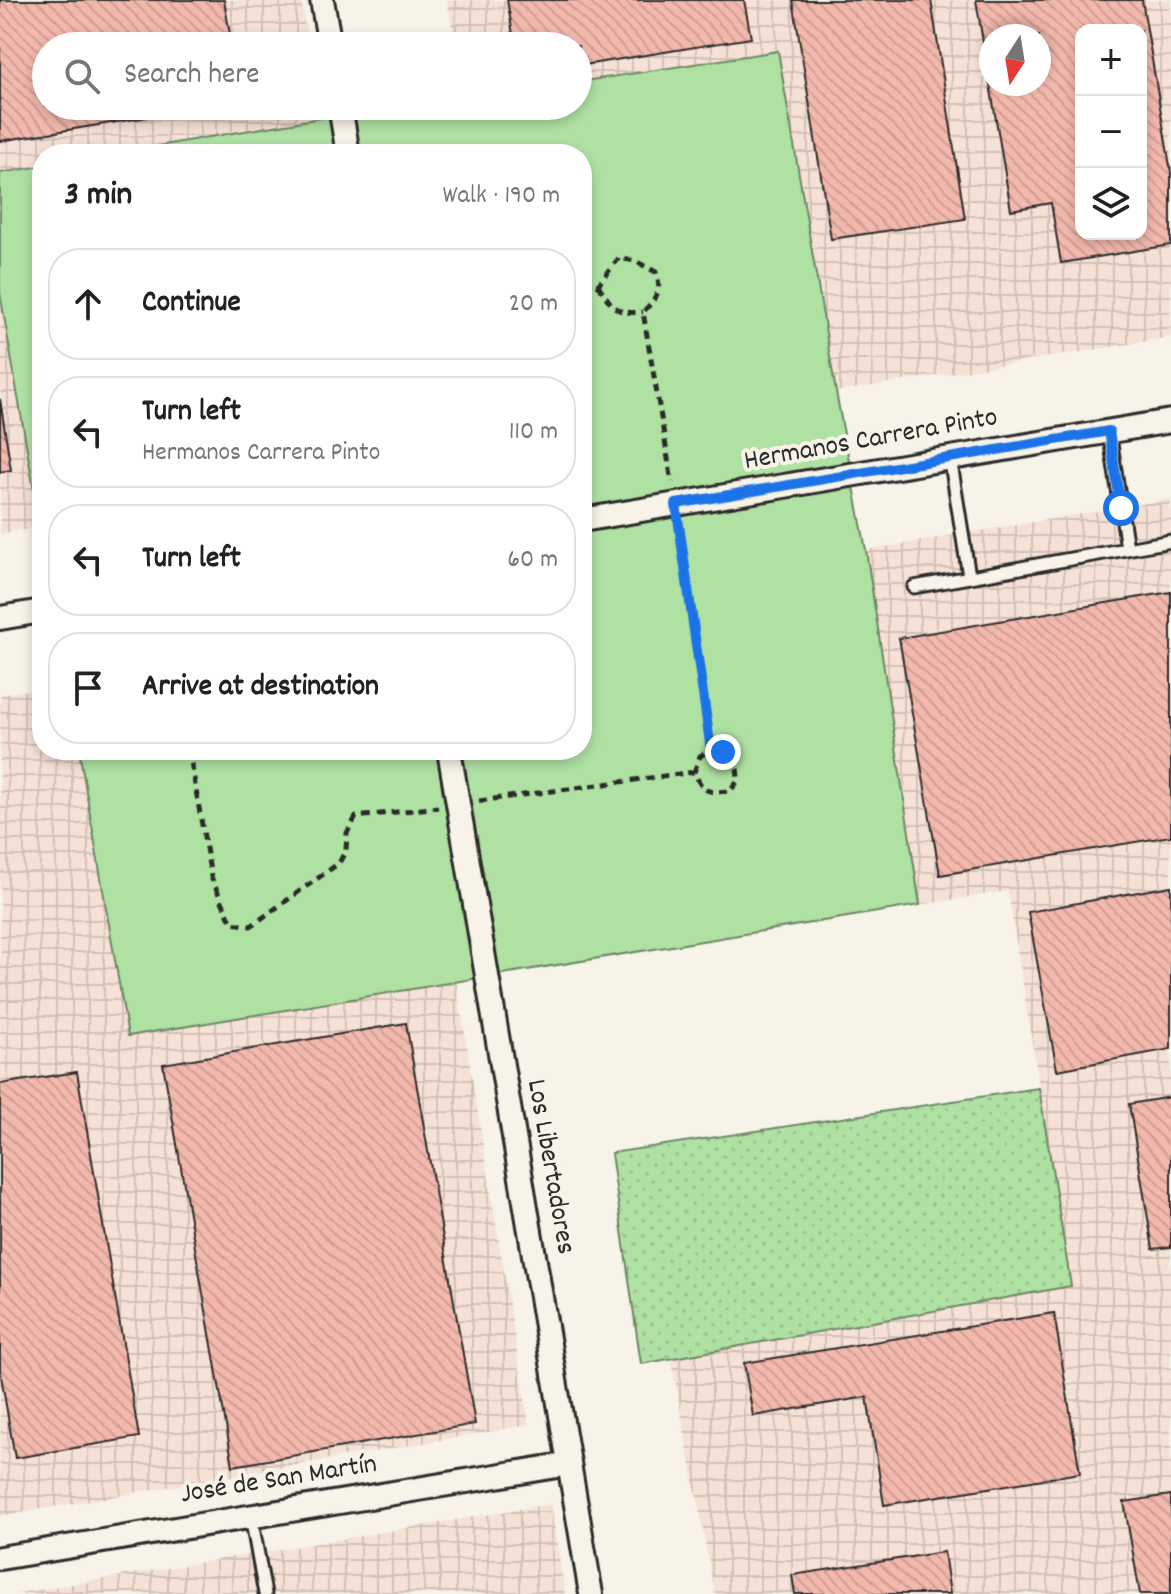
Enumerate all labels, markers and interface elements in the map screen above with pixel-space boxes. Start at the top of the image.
north arrow [979,24,1051,96]
map controls [1075,24,1147,240]
button: + [1075,24,1147,96]
search box [32,32,592,120]
icon: search [60,54,104,98]
text: Search here [124,55,260,98]
button: − [1075,96,1147,168]
button: layers [1075,168,1147,240]
text: 3 min [64,172,132,221]
text: Walk · 190 m [443,178,560,215]
icon: ahead [66,282,110,326]
text: Continue [142,283,241,326]
text: 20 m [509,286,558,323]
text: Turn left [142,392,241,435]
street label: Hermanos Carrera Pinto [741,399,1001,483]
icon: left [66,410,110,454]
text: 110 m [509,414,558,451]
text: Hermanos Carrera Pinto [142,435,380,472]
route start [1103,490,1139,526]
icon: left [66,538,110,582]
text: Turn left [142,539,241,582]
text: 60 m [507,542,558,579]
icon: arrive [66,666,110,710]
text: Arrive at destination [142,667,379,710]
route end [705,734,741,770]
street label: Los Libertadores [514,1076,584,1258]
street label: José de San Martín [178,1446,380,1516]

